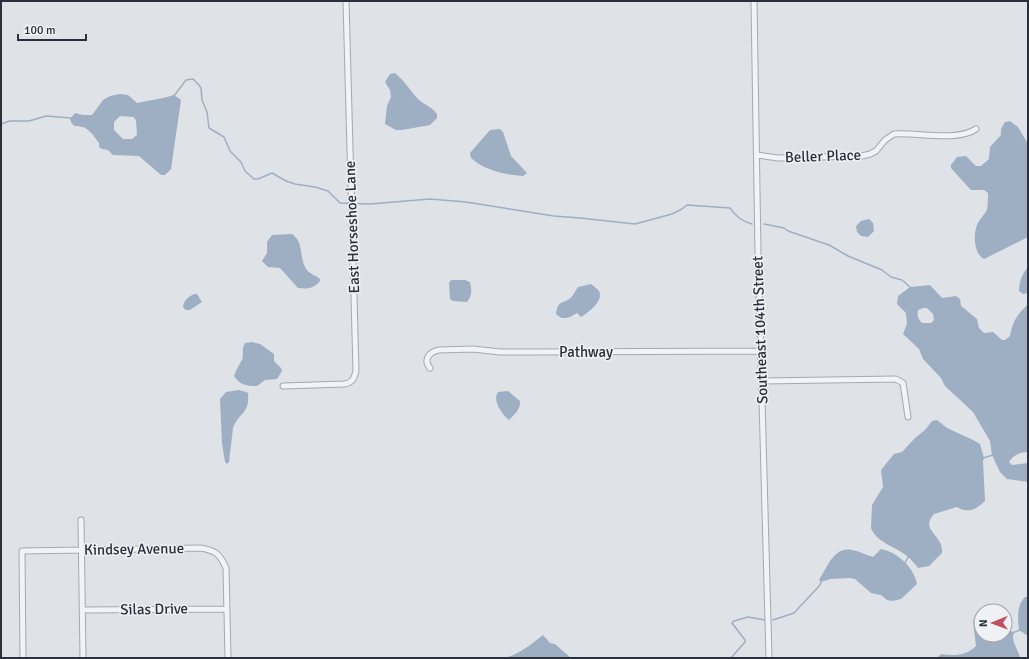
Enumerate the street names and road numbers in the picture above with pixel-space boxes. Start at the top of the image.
street label: Beller Place [785,146,861,166]
street label: East Horseshoe Lane [341,160,363,294]
street label: Southeast 104th Street [748,256,772,404]
street label: Pathway [559,343,613,361]
street label: Kindsey Avenue [84,539,184,559]
street label: Silas Drive [120,599,188,619]

